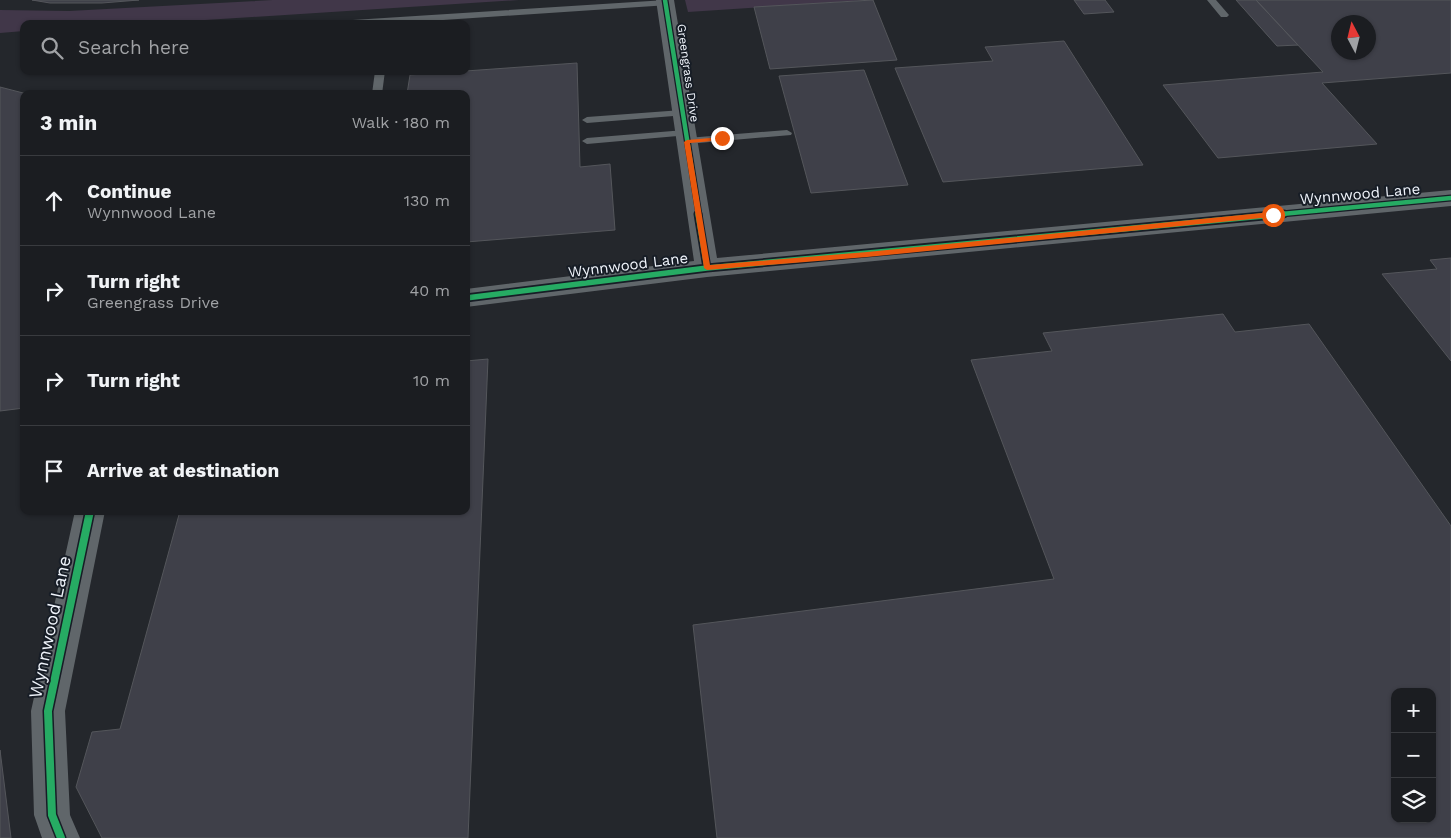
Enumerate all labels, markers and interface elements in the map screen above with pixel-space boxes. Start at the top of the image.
north arrow [1331,15,1376,60]
search box [20,20,470,75]
street label: Greengrass Drive [674,23,702,123]
icon: search [38,34,66,62]
text: Search here [78,36,189,59]
text: 3 min [40,110,97,135]
text: Walk · 180 m [352,113,450,132]
route end [711,127,734,150]
text: Continue [87,180,171,203]
street label: Wynnwood Lane [1299,180,1421,208]
icon: ahead [40,187,68,215]
text: 130 m [404,191,450,210]
text: Wynnwood Lane [87,203,216,222]
route start [1262,204,1285,227]
street label: Wynnwood Lane [567,249,689,281]
text: Turn right [87,270,180,293]
icon: right [40,277,68,305]
text: 40 m [410,281,450,300]
text: Greengrass Drive [87,293,219,312]
icon: right [40,367,68,395]
text: Turn right [87,369,180,392]
text: 10 m [413,371,450,390]
icon: arrive [40,457,68,485]
text: Arrive at destination [87,459,279,482]
street label: Wynnwood Lane [24,554,75,700]
map controls [1391,688,1436,823]
button: + [1391,688,1436,733]
button: − [1391,733,1436,778]
button: layers [1391,778,1436,823]

